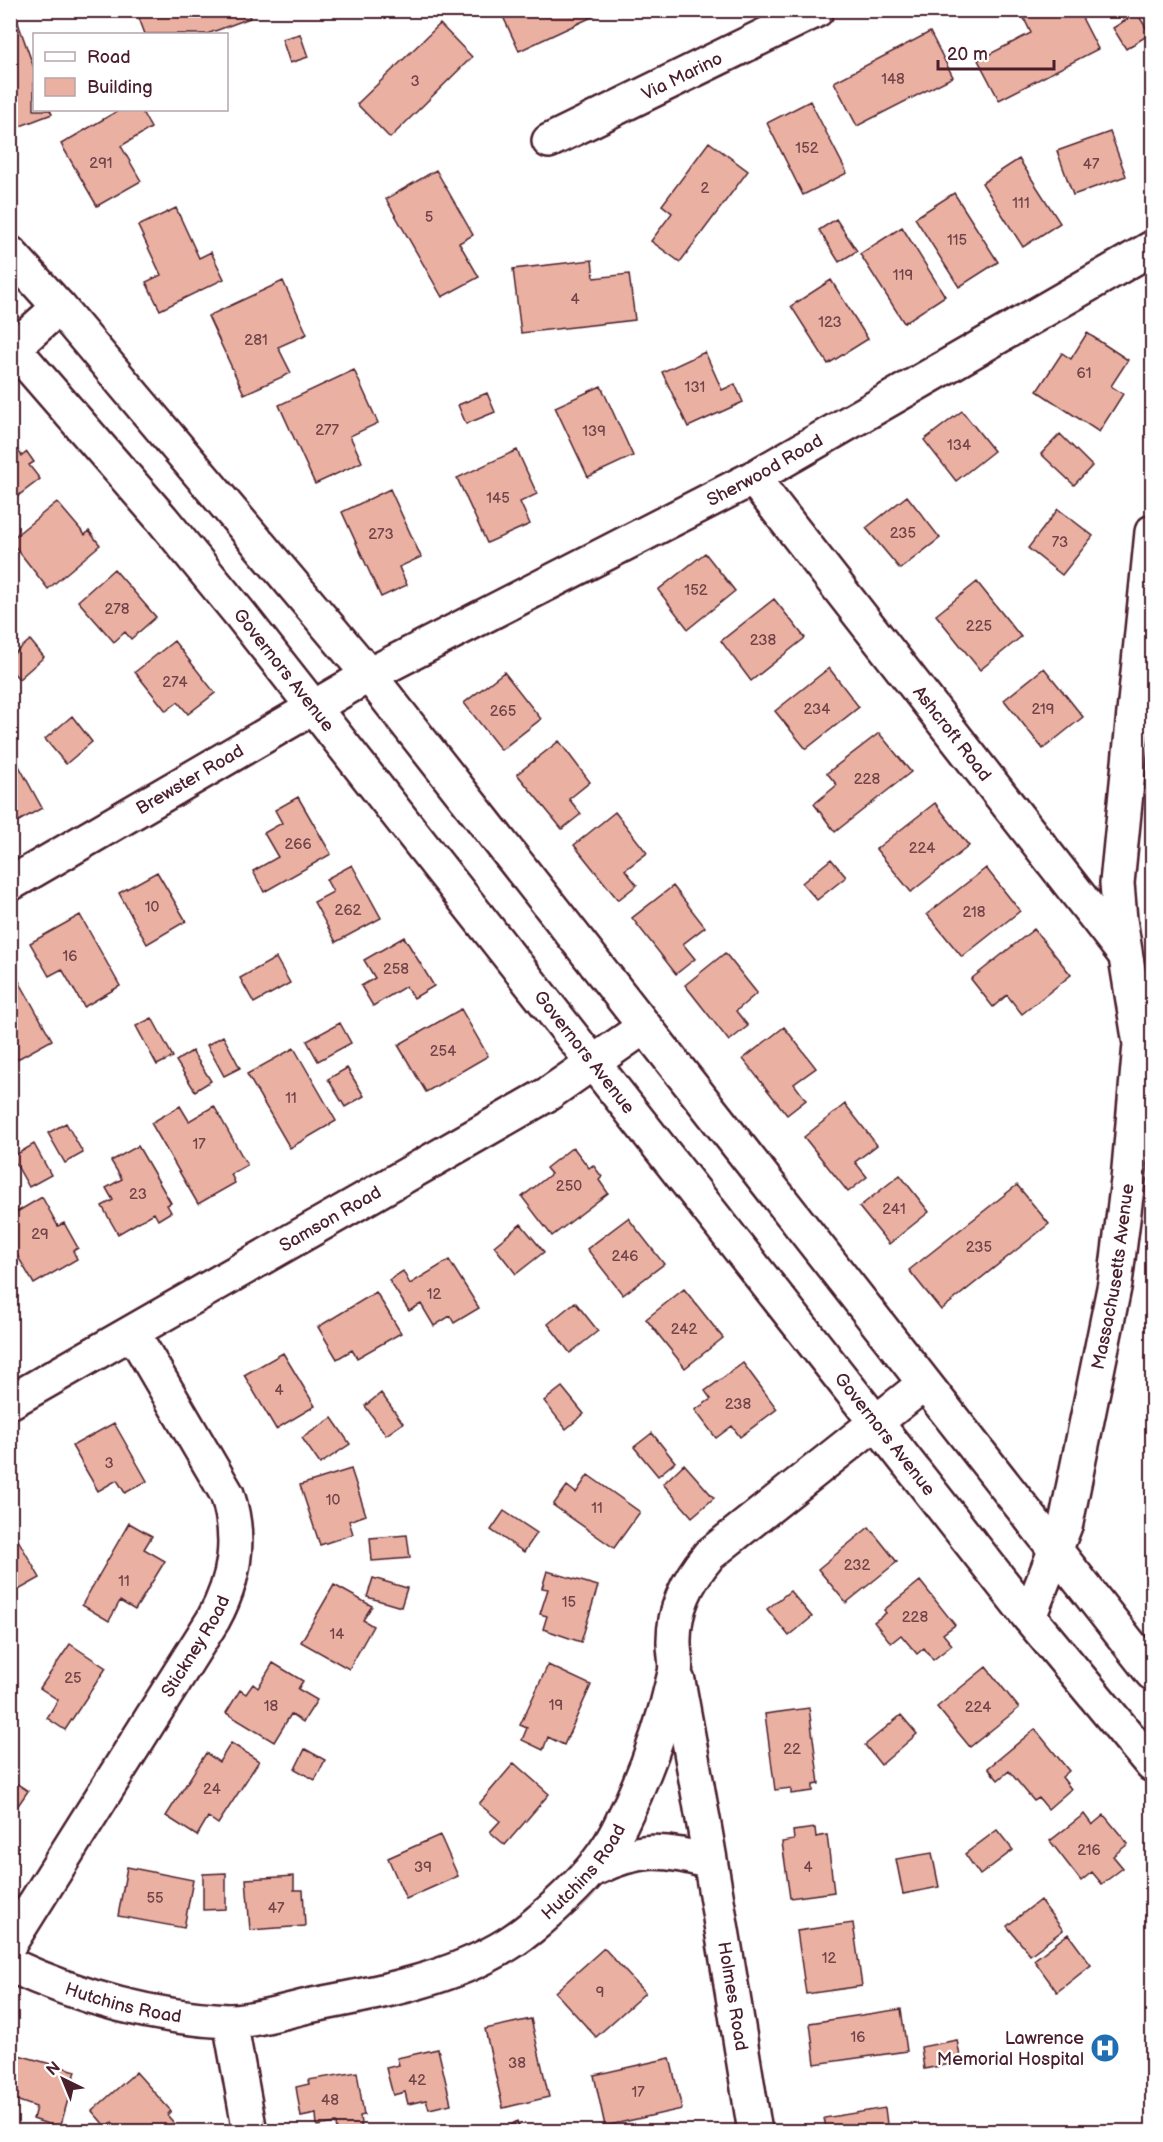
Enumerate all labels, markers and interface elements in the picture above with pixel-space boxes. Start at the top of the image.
legend [33,33,228,111]
scale bar [938,33,1054,71]
text: 20 m [947,44,988,65]
text: Road [87,47,131,68]
street label: Via Marino [638,47,726,105]
house number: 148 [881,70,905,89]
house number: 3 [410,72,420,91]
text: Building [87,77,153,98]
house number: 152 [795,139,819,158]
house number: 291 [89,154,113,173]
house number: 47 [1083,155,1100,174]
house number: 2 [701,179,710,198]
house number: 111 [1012,194,1030,213]
house number: 5 [425,208,433,227]
house number: 115 [947,231,967,250]
house number: 119 [893,266,913,285]
house number: 4 [570,290,580,309]
house number: 123 [818,313,842,332]
house number: 281 [244,331,268,350]
house number: 61 [1077,364,1091,383]
house number: 131 [685,378,705,397]
house number: 277 [315,421,339,440]
house number: 139 [582,422,606,441]
street label: Sherwood Road [703,430,826,510]
house number: 134 [947,436,971,455]
house number: 145 [486,489,510,508]
house number: 235 [890,524,916,543]
house number: 273 [368,525,394,544]
house number: 73 [1052,533,1068,552]
house number: 152 [684,581,708,600]
house number: 278 [105,600,130,619]
street label: Governors Avenue [229,604,339,736]
house number: 225 [966,617,992,636]
house number: 238 [750,631,777,650]
house number: 274 [162,673,188,692]
street label: Ashcroft Road [909,682,996,785]
house number: 234 [804,700,830,719]
house number: 219 [1031,700,1055,719]
house number: 265 [490,702,516,721]
street label: Brewster Road [132,740,247,819]
house number: 228 [854,770,880,789]
house number: 266 [284,835,312,854]
house number: 224 [909,839,935,858]
house number: 10 [145,898,159,917]
house number: 262 [335,901,362,920]
house number: 218 [962,903,986,922]
house number: 16 [63,947,77,966]
house number: 258 [383,960,409,979]
street label: Governors Avenue [530,986,639,1118]
house number: 254 [430,1042,456,1061]
house number: 11 [285,1089,297,1108]
house number: 17 [192,1135,206,1154]
house number: 250 [556,1177,582,1196]
street label: Samson Road [276,1181,385,1256]
street label: Massachusetts Avenue [1087,1182,1138,1371]
house number: 23 [129,1185,147,1204]
house number: 241 [882,1200,906,1219]
house number: 29 [31,1225,49,1244]
house number: 235 [966,1238,992,1257]
house number: 246 [612,1247,638,1266]
house number: 12 [427,1285,441,1304]
house number: 242 [671,1320,697,1339]
street label: Governors Avenue [830,1368,940,1500]
house number: 4 [274,1381,284,1400]
house number: 238 [725,1395,752,1414]
house number: 3 [104,1454,114,1473]
house number: 10 [326,1491,340,1510]
house number: 11 [591,1499,603,1518]
house number: 232 [844,1556,870,1575]
house number: 11 [118,1572,130,1591]
street label: Stickney Road [157,1592,234,1701]
house number: 15 [562,1593,576,1612]
house number: 228 [902,1608,928,1627]
house number: 14 [330,1625,344,1644]
house number: 25 [64,1669,82,1688]
house number: 19 [549,1696,563,1715]
house number: 18 [264,1697,279,1716]
house number: 224 [965,1698,991,1717]
house number: 22 [783,1740,801,1759]
house number: 24 [203,1780,221,1799]
street label: Hutchins Road [537,1821,630,1924]
house number: 216 [1077,1841,1101,1860]
house number: 39 [414,1858,432,1877]
house number: 4 [803,1858,813,1877]
house number: 55 [146,1889,164,1908]
house number: 47 [268,1899,285,1918]
street label: Holmes Road [714,1940,752,2052]
house number: 12 [822,1949,836,1968]
street label: Hutchins Road [62,1978,183,2027]
house number: 9 [596,1983,604,2002]
house number: 16 [851,2028,865,2047]
place label: Lawrence Memorial Hospital [937,2028,1084,2070]
hospital icon: Lawrence Memorial Hospital [1089,2032,1121,2064]
north arrow [33,2049,93,2109]
house number: 38 [508,2054,526,2073]
text: N [43,2058,65,2080]
house number: 42 [408,2071,426,2090]
house number: 17 [631,2083,645,2102]
house number: 48 [321,2091,339,2110]

